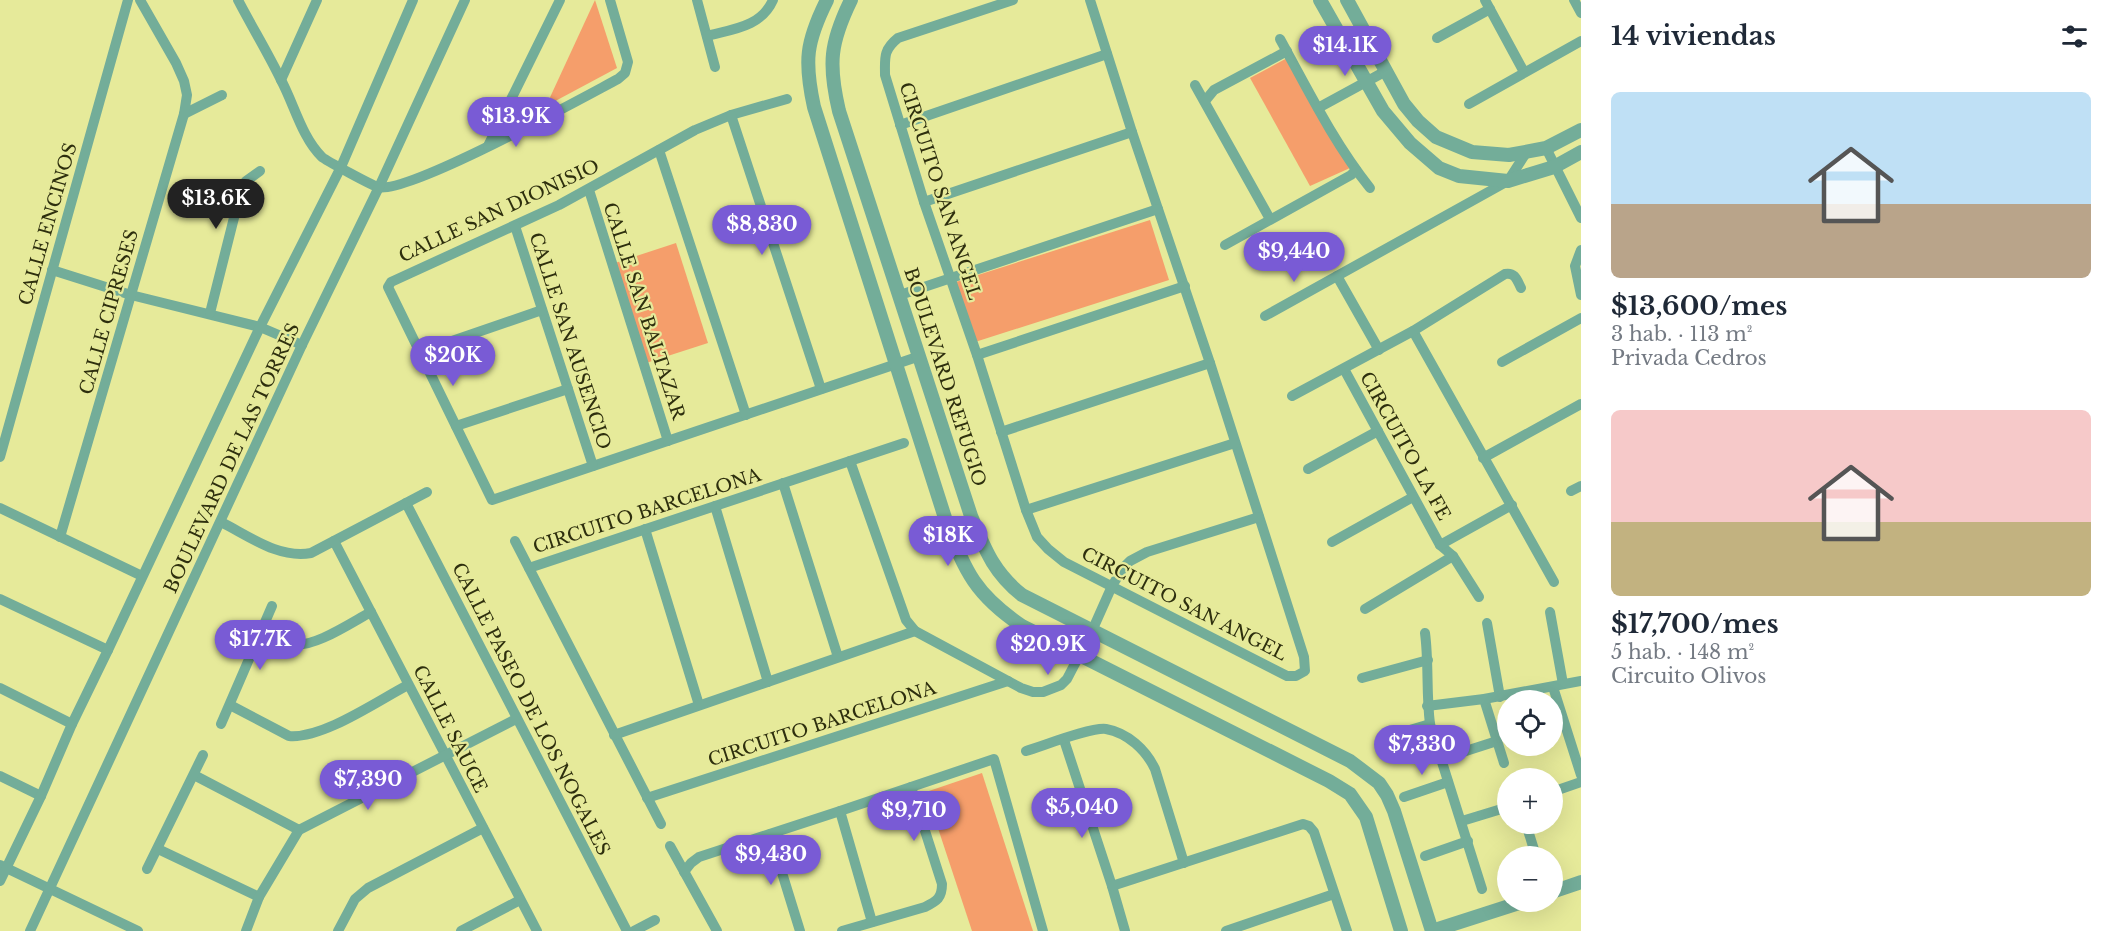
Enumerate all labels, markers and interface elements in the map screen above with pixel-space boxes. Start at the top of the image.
text: 14 viviendas [1611,20,1776,52]
icon: filters [2058,20,2091,53]
pin: $14.1K [1296,26,1394,77]
text: $14.1K [1312,33,1378,57]
street label: CIRCUITO SAN ANGEL [894,79,986,303]
pin: $13.9K [467,97,565,148]
text: $13.9K [481,104,551,128]
icon: home [1797,131,1905,239]
street label: CALLE ENCINOS [14,140,82,308]
street label: CALLE SAN DIONISIO [395,155,603,267]
pin: $13.6K [167,179,265,230]
text: $13.6K [181,186,251,210]
street label: CALLE SAN BALTAZAR [598,200,690,423]
pin: $8,830 [713,205,811,256]
text: $8,830 [726,212,798,236]
street label: CALLE CIPRESES [75,227,143,397]
street label: CALLE SAN AUSENCIO [525,230,615,452]
pin: $9,440 [1245,232,1343,283]
text: $9,440 [1258,239,1330,263]
street label: BOULEVARD REFUGIO [899,265,991,489]
text: $13,600/mes [1611,290,1787,322]
street label: BOULEVARD DE LAS TORRES [160,319,304,597]
text: 3 hab. · 113 m² [1611,322,1753,346]
pin: $20K [417,336,489,387]
text: $20K [424,343,482,367]
text: Privada Cedros [1611,346,1767,370]
street label: CIRCUITO LA FE [1355,368,1455,524]
icon: home [1797,449,1905,557]
street label: CIRCUITO BARCELONA [530,463,765,558]
pin: $18K [912,516,984,567]
text: $18K [923,523,973,547]
street label: CIRCUITO SAN ANGEL [1078,543,1290,665]
street label: CALLE PASEO DE LOS NOGALES [447,559,615,859]
text: $17,700/mes [1611,608,1779,640]
pin: $17.7K [211,620,309,671]
pin: $20.9K [999,625,1097,676]
text: $17.7K [229,627,291,651]
text: $20.9K [1010,632,1086,656]
text: 5 hab. · 148 m² [1611,640,1754,664]
street label: CALLE SAUCE [408,662,492,796]
text: Circuito Olivos [1611,664,1766,688]
street label: CIRCUITO BARCELONA [705,676,940,771]
map controls [1497,690,1563,912]
button: locate [1497,690,1563,756]
pin: $7,330 [1373,725,1471,776]
text: $7,330 [1388,732,1456,756]
pin: $7,390 [319,760,417,811]
text: $7,390 [334,767,402,791]
button: + [1497,768,1563,834]
pin: $5,040 [1033,788,1131,839]
pin: $9,710 [865,791,963,842]
text: $5,040 [1045,795,1119,819]
text: $9,710 [881,798,947,822]
pin: $9,430 [722,835,820,886]
text: $9,430 [735,842,807,866]
button: − [1497,846,1563,912]

